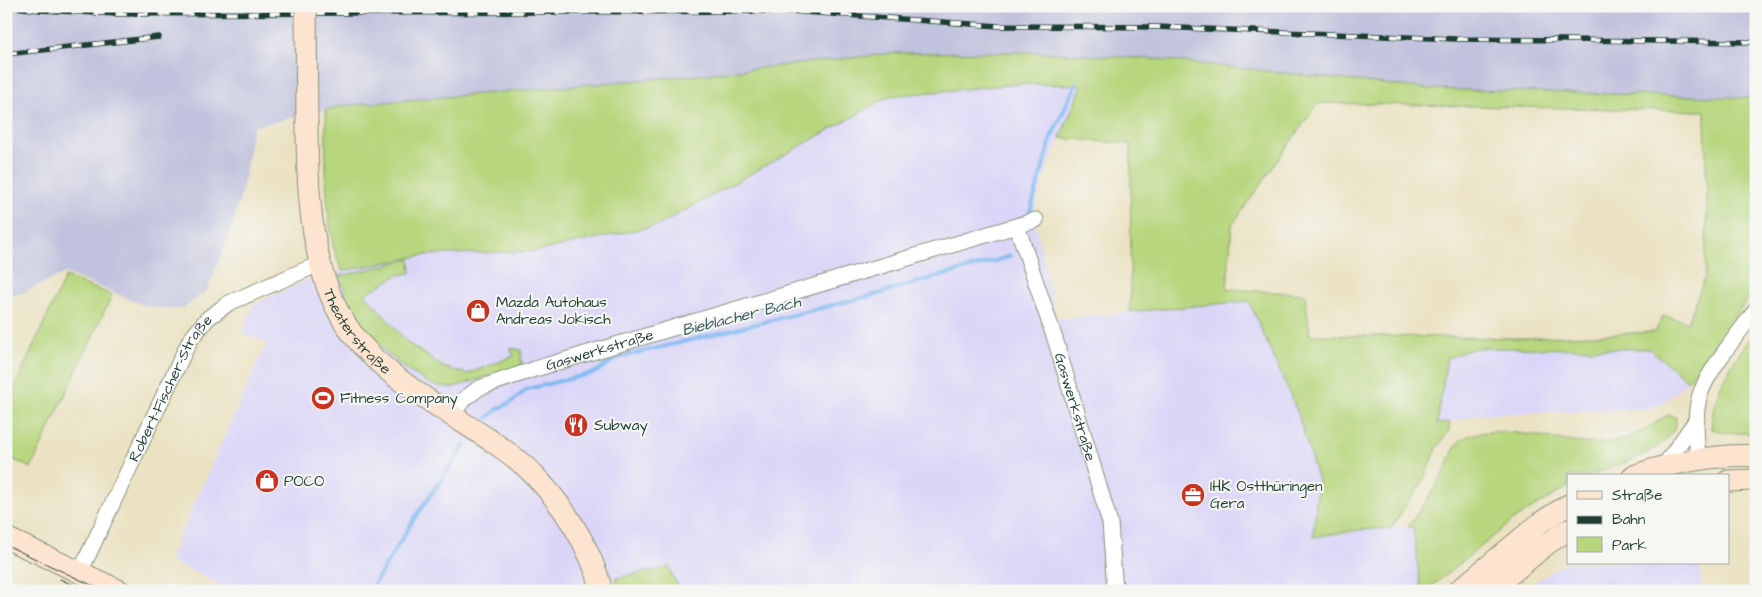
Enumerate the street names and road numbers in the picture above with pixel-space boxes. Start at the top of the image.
street label: Theaterstraße [318,285,395,380]
street label: Robert-Fischer-Straße [124,310,217,465]
street label: Gaswerkstraße [543,324,656,376]
street label: Gaswerkstraße [1049,350,1101,463]

